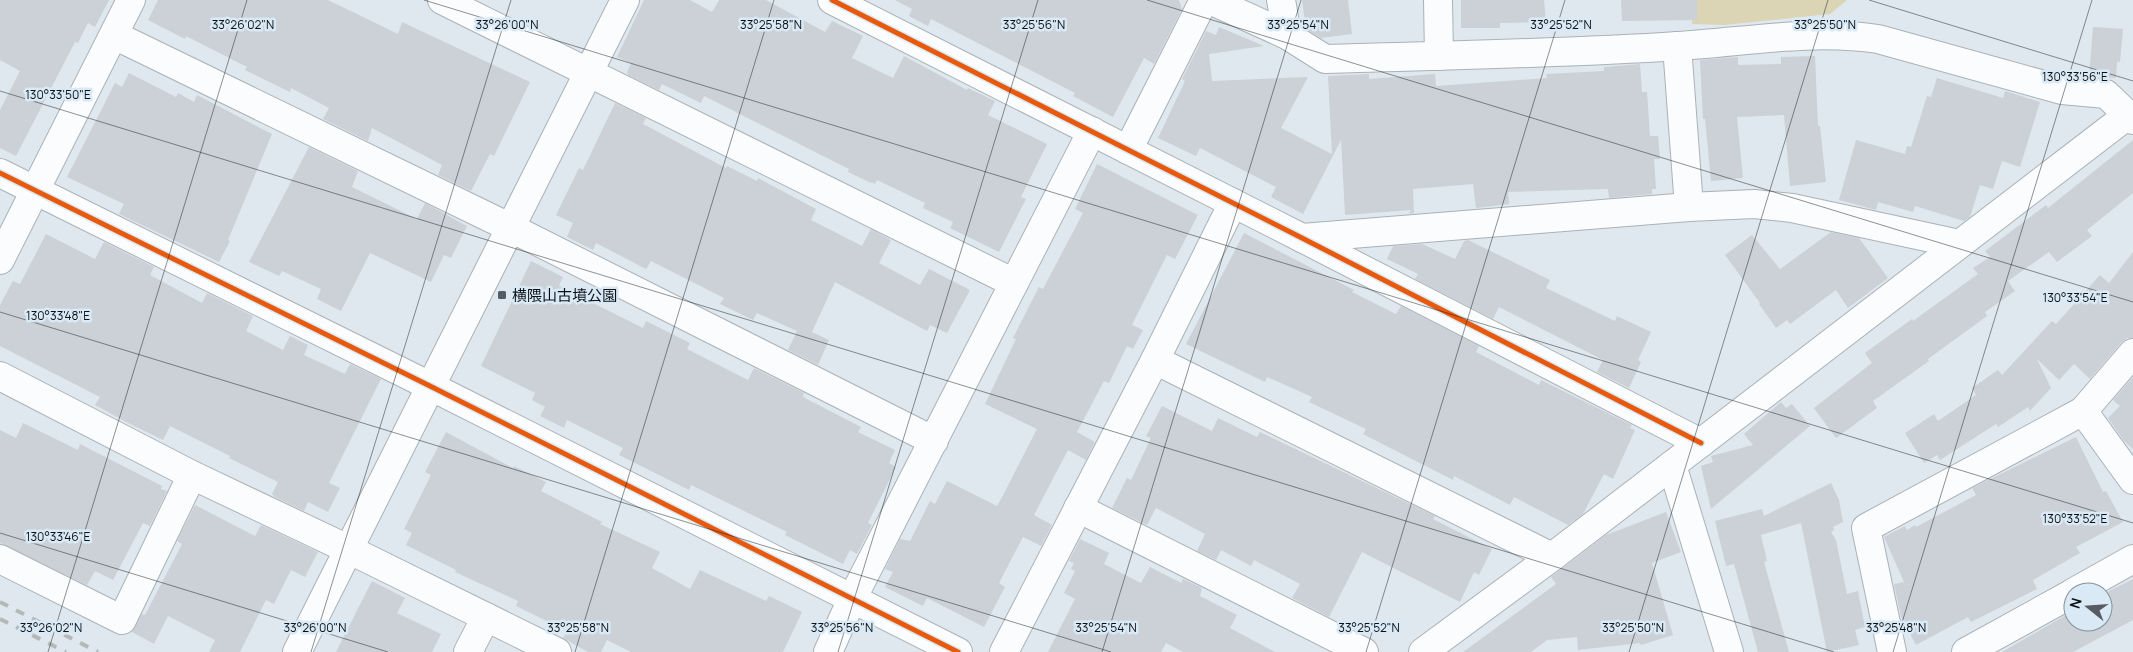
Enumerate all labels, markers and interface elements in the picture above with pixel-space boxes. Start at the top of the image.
text: 33°26'02"N [212,16,274,33]
text: 33°26'00"N [475,16,539,33]
text: 33°25'58"N [740,16,802,33]
text: 33°25'56"N [1003,16,1065,33]
text: 33°25'54"N [1267,16,1329,33]
text: 33°25'52"N [1530,16,1592,33]
text: 33°25'50"N [1794,16,1856,33]
text: 130°33'56"E [2042,68,2108,85]
text: 130°33'50"E [25,86,91,103]
place label: 横隈山古墳公園 [512,285,617,306]
marker: 横隈山古墳公園 [496,289,508,301]
text: 130°33'54"E [2042,289,2108,306]
text: 130°33'48"E [26,307,90,324]
text: 130°33'52"E [2043,510,2108,527]
text: 130°33'46"E [26,528,90,545]
north arrow [2063,582,2113,632]
text: N [2065,595,2086,611]
text: 33°26'02"N [20,619,82,636]
text: 33°26'00"N [283,619,347,636]
text: 33°25'58"N [547,619,609,636]
text: 33°25'56"N [811,619,873,636]
text: 33°25'54"N [1075,619,1137,636]
text: 33°25'52"N [1338,619,1400,636]
text: 33°25'50"N [1602,619,1664,636]
text: 33°25'48"N [1866,619,1926,636]

